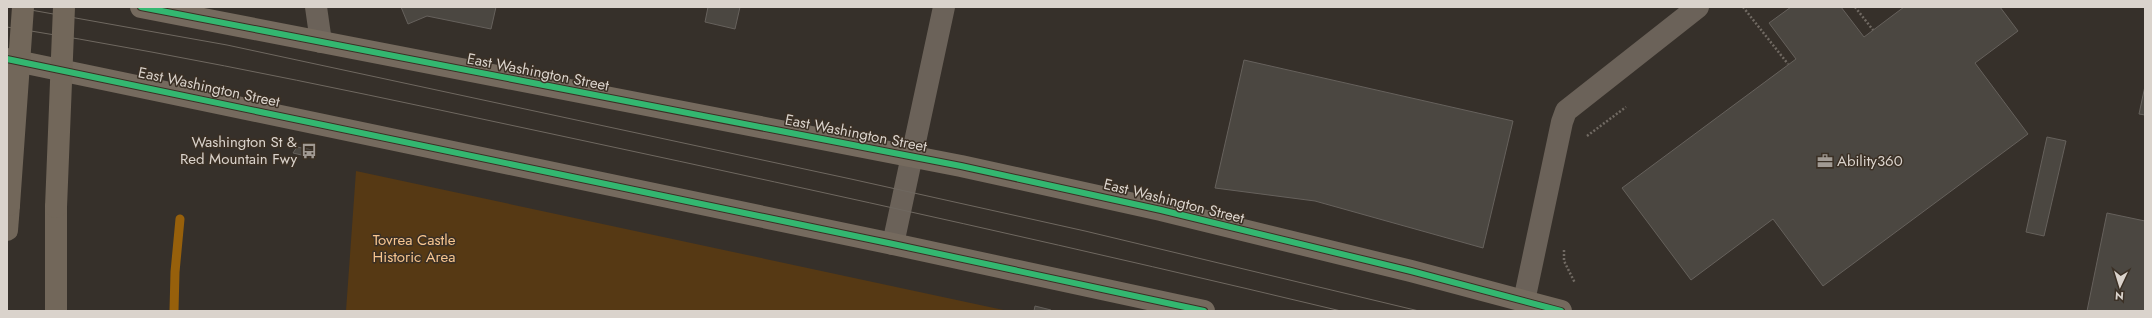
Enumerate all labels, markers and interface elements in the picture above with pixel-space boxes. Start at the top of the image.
street label: East Washington Street [465,47,611,97]
street label: East Washington Street [136,61,282,113]
street label: East Washington Street [783,108,929,158]
place label: Washington St & Red Mountain Fwy [180,131,297,170]
bus stop icon: Washington St & Red Mountain Fwy [300,142,318,160]
place label: Ability360 [1837,150,1903,172]
office icon: Ability360 [1816,152,1834,170]
street label: East Washington Street [1101,173,1247,229]
park label: Tovrea Castle Historic Area [373,229,456,268]
north arrow [2100,266,2140,306]
text: N [2114,288,2124,304]

